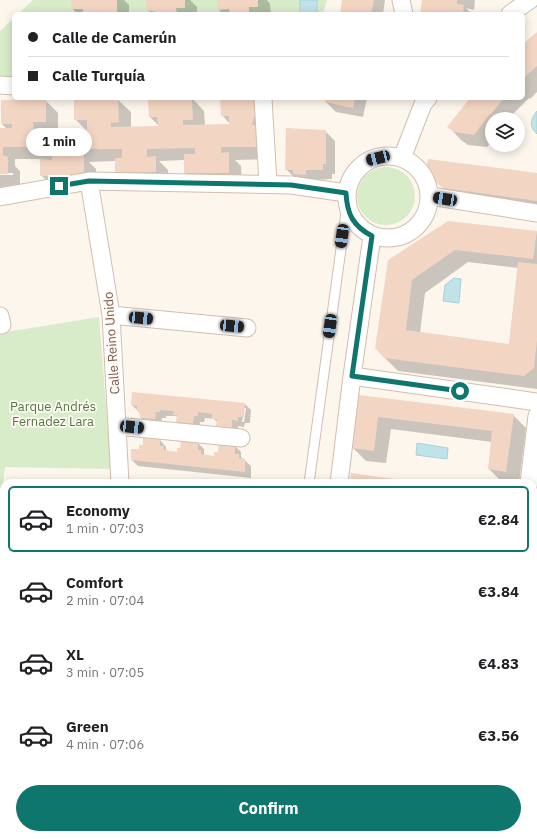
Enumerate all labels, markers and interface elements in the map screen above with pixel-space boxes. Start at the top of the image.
text: Calle de Camerún [52,28,176,47]
text: Calle Turquía [52,66,145,85]
map controls [485,112,525,152]
button: layers [485,112,525,152]
callout: 1 min [26,128,92,156]
text: 1 min [42,133,76,150]
car [365,149,391,167]
route end [50,177,68,195]
car [432,191,458,207]
car [334,223,350,249]
street label: Calle Reino Unido [99,291,124,395]
car [129,311,153,325]
car [322,313,338,339]
car [220,319,244,333]
route start [451,382,469,400]
park label: Parque Andrés Fernadez Lara [10,398,96,430]
car [119,420,145,434]
icon: car [18,501,54,537]
text: Economy [66,501,130,520]
text: €2.84 [478,510,519,529]
text: 1 min · 07:03 [66,520,144,537]
icon: car [18,573,54,609]
text: Comfort [66,573,123,592]
text: €3.84 [478,582,519,601]
text: 2 min · 07:04 [66,592,144,609]
icon: car [18,645,54,681]
text: XL [66,645,84,664]
text: €4.83 [478,654,519,673]
text: 3 min · 07:05 [66,664,144,681]
icon: car [18,717,54,753]
text: Green [66,717,109,736]
text: €3.56 [478,726,519,745]
text: 4 min · 07:06 [66,736,144,753]
button: Confirm [16,785,521,831]

